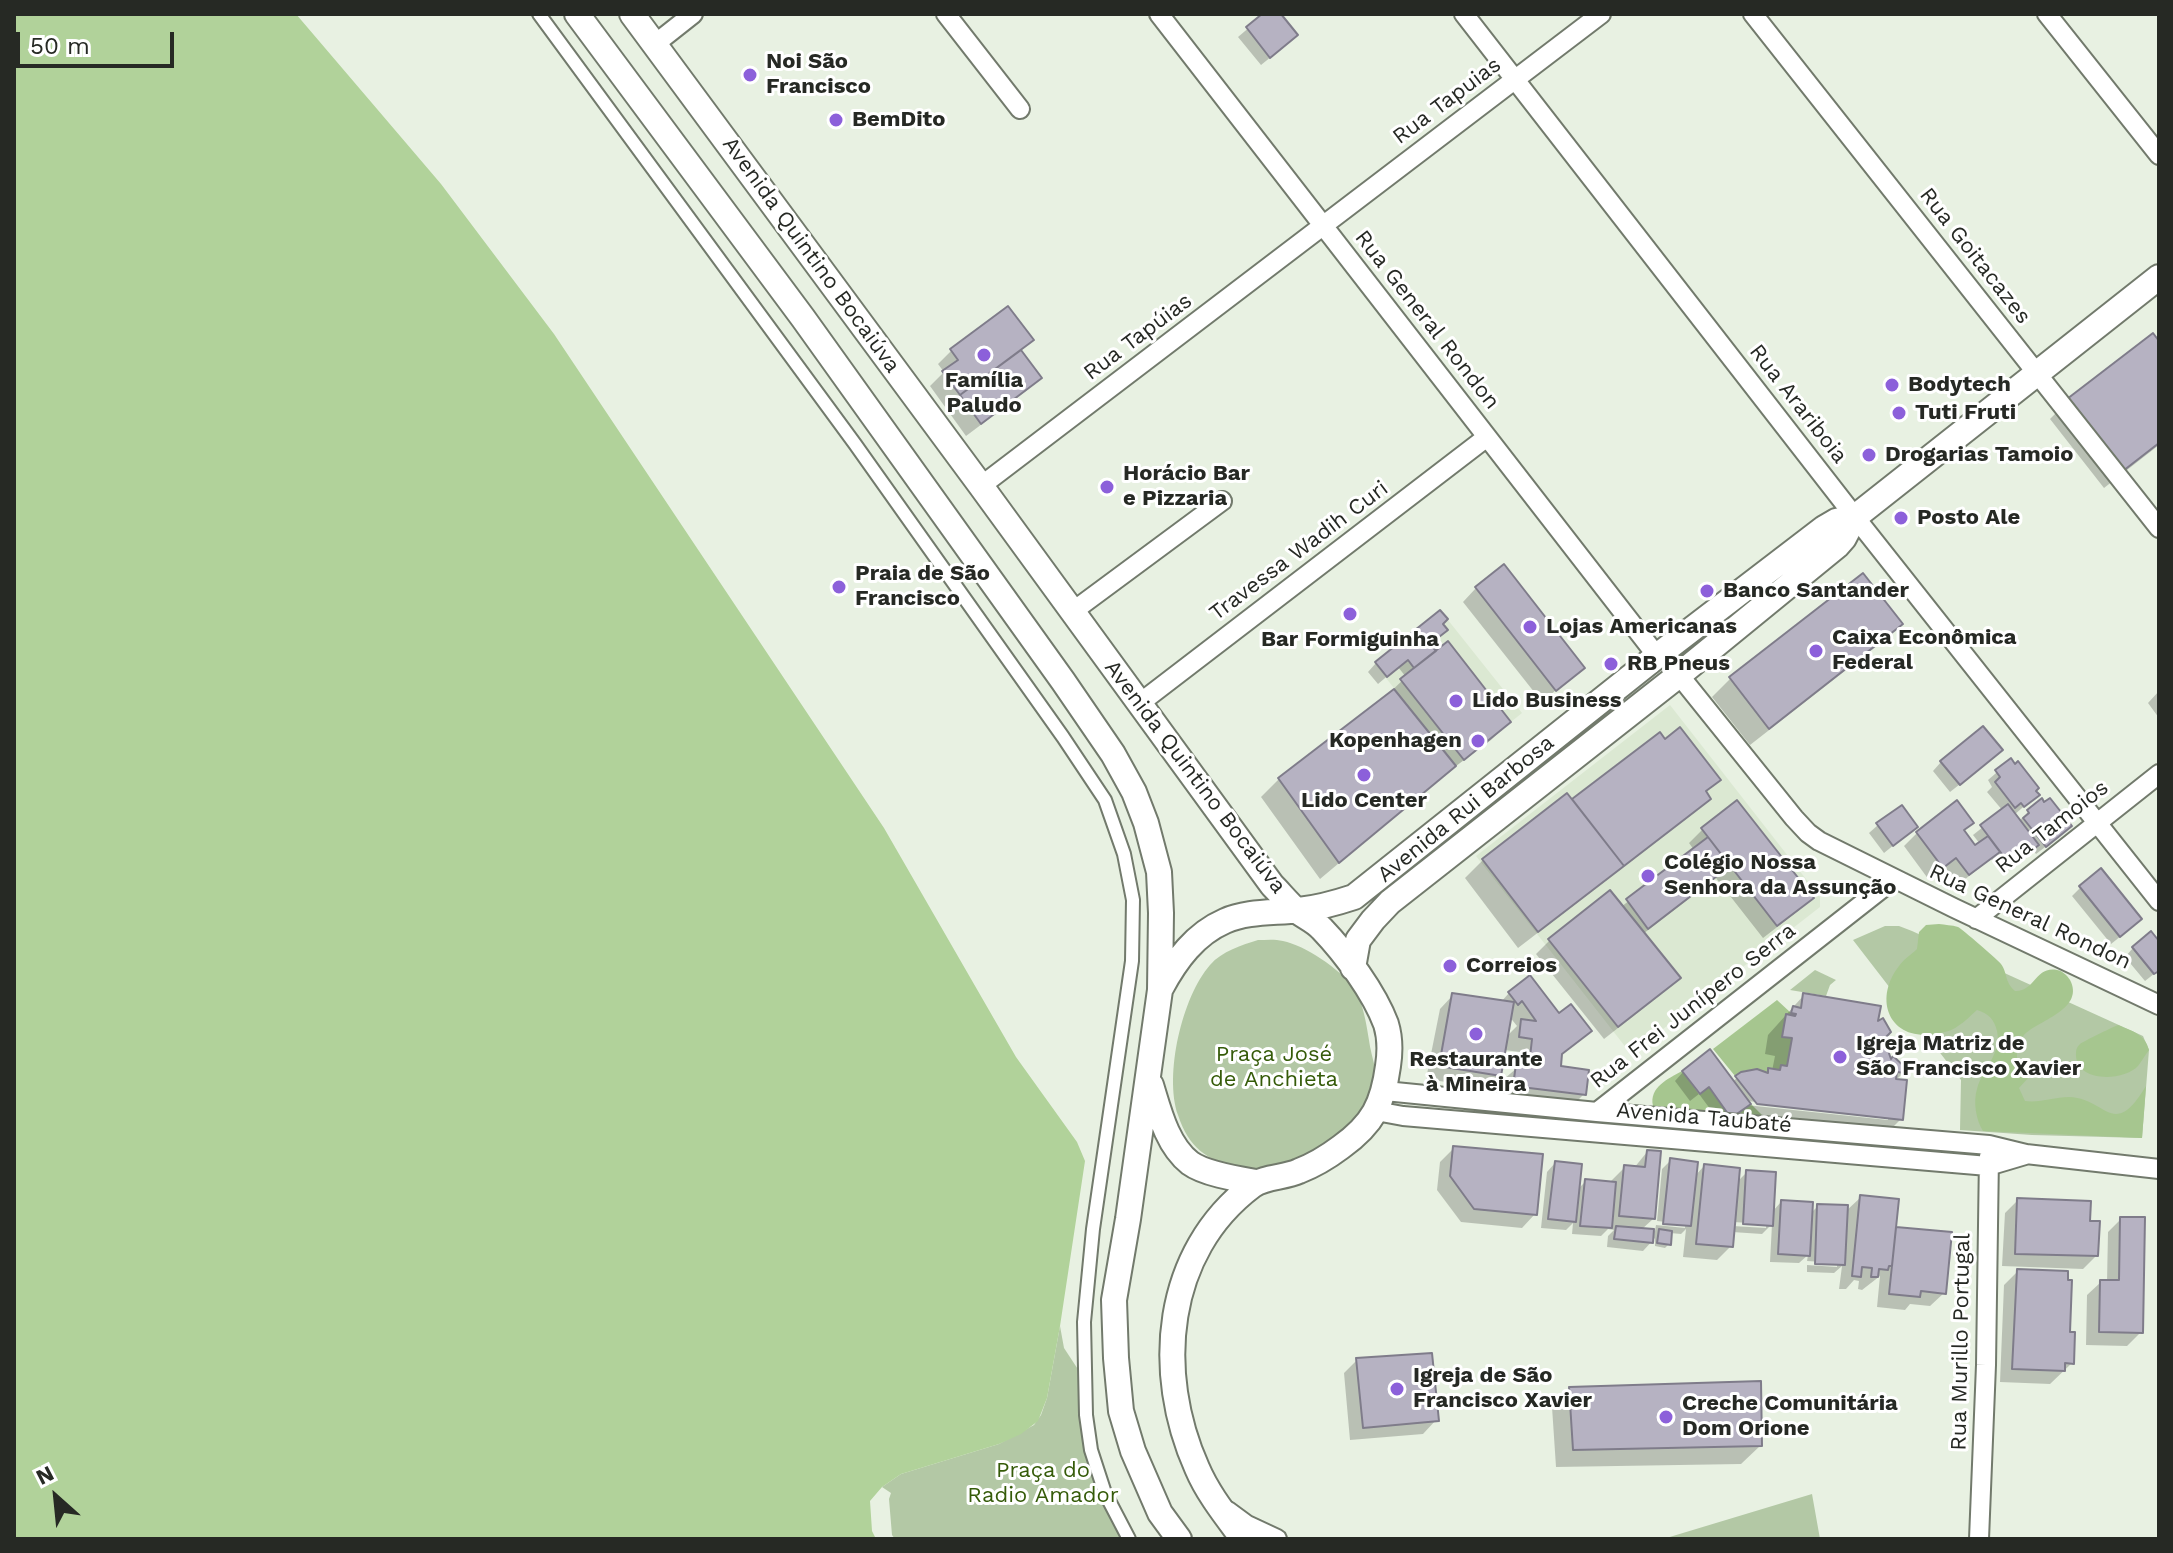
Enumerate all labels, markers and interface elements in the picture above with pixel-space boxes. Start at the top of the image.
scale bar [20,16,178,66]
text: 50 m [30,32,90,60]
place label: Noi São Francisco [766,49,871,100]
street label: Rua Tapuias [1388,52,1506,150]
marker: Noi São Francisco [741,66,759,84]
place label: BemDito [852,107,945,133]
marker: BemDito [827,111,845,129]
street label: Avenida Quintino Bocaiúva [716,132,906,378]
street label: Rua Goitacazes [1914,183,2036,329]
street label: Rua General Rondon [1349,225,1505,415]
street label: Rua Tapúias [1079,288,1197,386]
street label: Rua Arariboia [1743,339,1853,469]
marker: Família Paludo [975,346,993,364]
place label: Família Paludo [945,368,1023,420]
place label: Bodytech [1908,372,2011,398]
marker: Bodytech [1883,376,1901,394]
place label: Tuti Fruti [1915,400,2016,426]
marker: Tuti Fruti [1890,404,1908,422]
place label: Drogarias Tamoio [1885,442,2073,468]
marker: Drogarias Tamoio [1860,446,1878,464]
place label: Horácio Bar e Pizzaria [1123,461,1250,512]
street label: Travessa Wadih Curi [1204,475,1394,627]
marker: Horácio Bar e Pizzaria [1098,478,1116,496]
place label: Posto Ale [1917,505,2020,531]
marker: Posto Ale [1892,509,1910,527]
place label: Praia de São Francisco [855,561,990,612]
marker: Praia de São Francisco [830,578,848,596]
place label: Banco Santander [1723,578,1909,604]
marker: Banco Santander [1698,582,1716,600]
marker: Bar Formiguinha [1341,605,1359,623]
place label: Lojas Americanas [1546,614,1737,640]
marker: Lojas Americanas [1521,618,1539,636]
place label: Caixa Econômica Federal [1832,625,2017,676]
place label: Bar Formiguinha [1261,627,1439,653]
marker: Caixa Econômica Federal [1807,642,1825,660]
place label: RB Pneus [1627,651,1730,677]
street label: Avenida Quintino Bocaiúva [1099,655,1291,899]
marker: RB Pneus [1602,655,1620,673]
place label: Lido Business [1472,688,1622,714]
marker: Lido Business [1447,692,1465,710]
place label: Kopenhagen [1329,728,1462,754]
street label: Avenida Rui Barbosa [1372,730,1560,888]
marker: Kopenhagen [1469,732,1487,750]
marker: Lido Center [1355,766,1373,784]
street label: Rua Tamoios [1990,775,2114,879]
place label: Lido Center [1301,788,1427,814]
place label: Colégio Nossa Senhora da Assunção [1664,850,1896,902]
street label: Rua General Rondon [1925,859,2135,975]
marker: Colégio Nossa Senhora da Assunção [1639,867,1657,885]
street label: Rua Frei Junípero Serra [1585,918,1801,1094]
place label: Correios [1466,953,1557,979]
marker: Correios [1441,957,1459,975]
marker: Restaurante à Mineira [1467,1025,1485,1043]
place label: Igreja Matriz de São Francisco Xavier [1856,1031,2081,1082]
park label: Praça José de Anchieta [1210,1042,1338,1094]
place label: Restaurante à Mineira [1409,1047,1543,1098]
marker: Igreja Matriz de São Francisco Xavier [1831,1048,1849,1066]
street label: Avenida Taubaté [1615,1097,1793,1139]
street label: Rua Murillo Portugal [1946,1233,1976,1451]
place label: Igreja de São Francisco Xavier [1413,1363,1592,1414]
marker: Igreja de São Francisco Xavier [1388,1380,1406,1398]
place label: Creche Comunitária Dom Orione [1682,1391,1898,1442]
marker: Creche Comunitária Dom Orione [1657,1408,1675,1426]
north arrow [16,1457,96,1537]
park label: Praça do Radio Amador [967,1458,1119,1510]
text: N [32,1460,58,1490]

